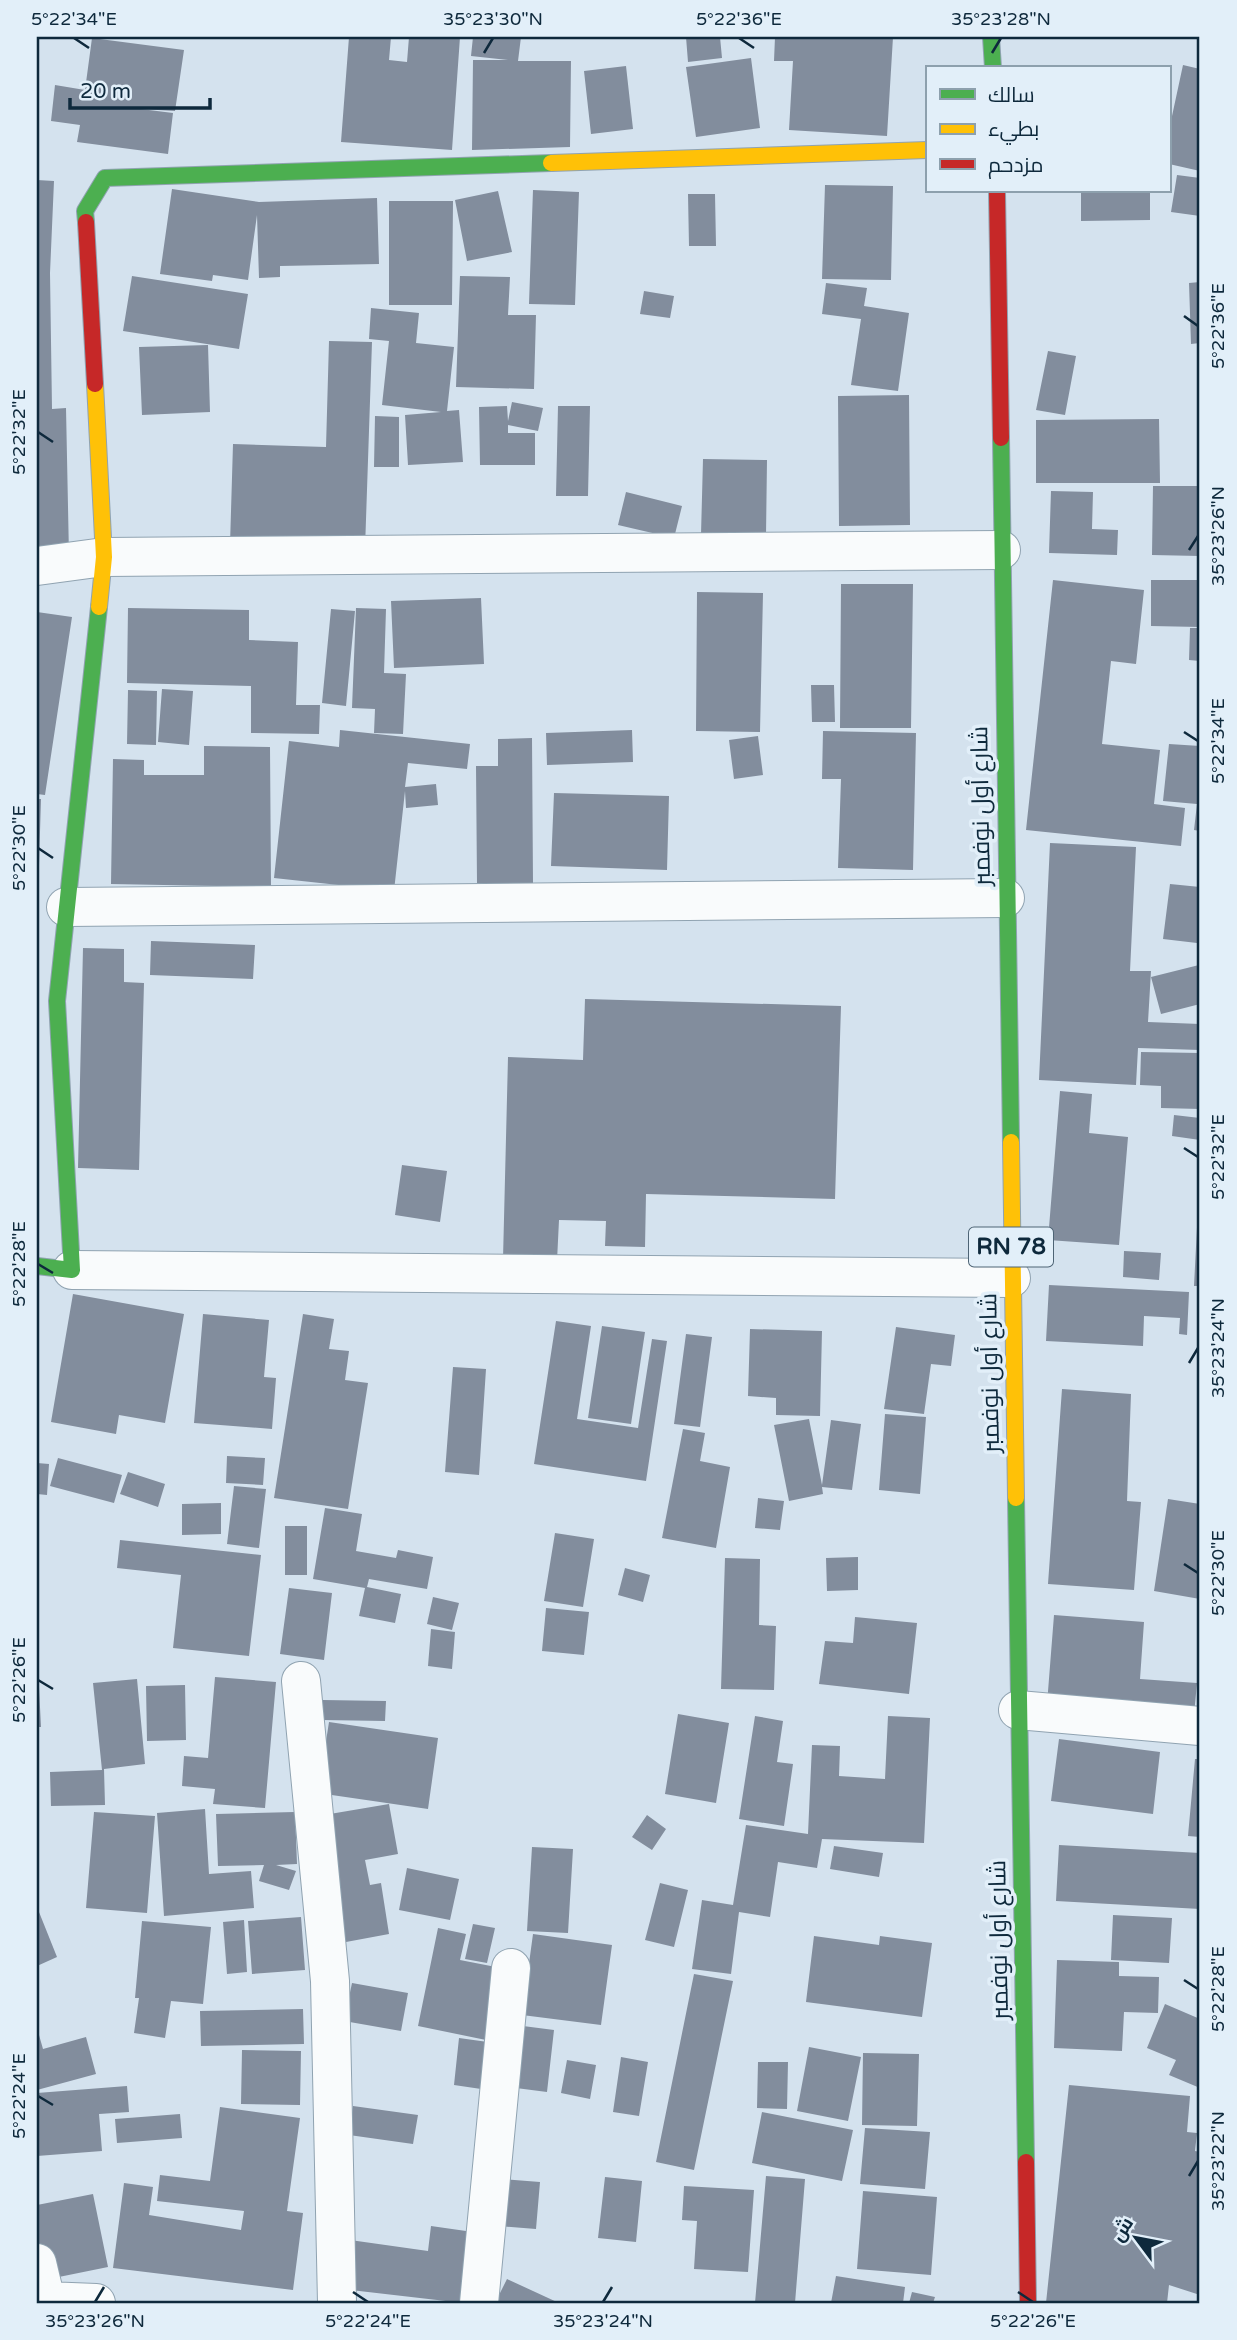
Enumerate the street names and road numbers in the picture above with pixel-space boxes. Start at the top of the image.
street label: شارع أول نوفمبر [963,726,998,888]
road number: RN 78 [969,1228,1053,1266]
street label: شارع أول نوفمبر [972,1293,1007,1455]
street label: شارع أول نوفمبر [981,1860,1016,2022]

